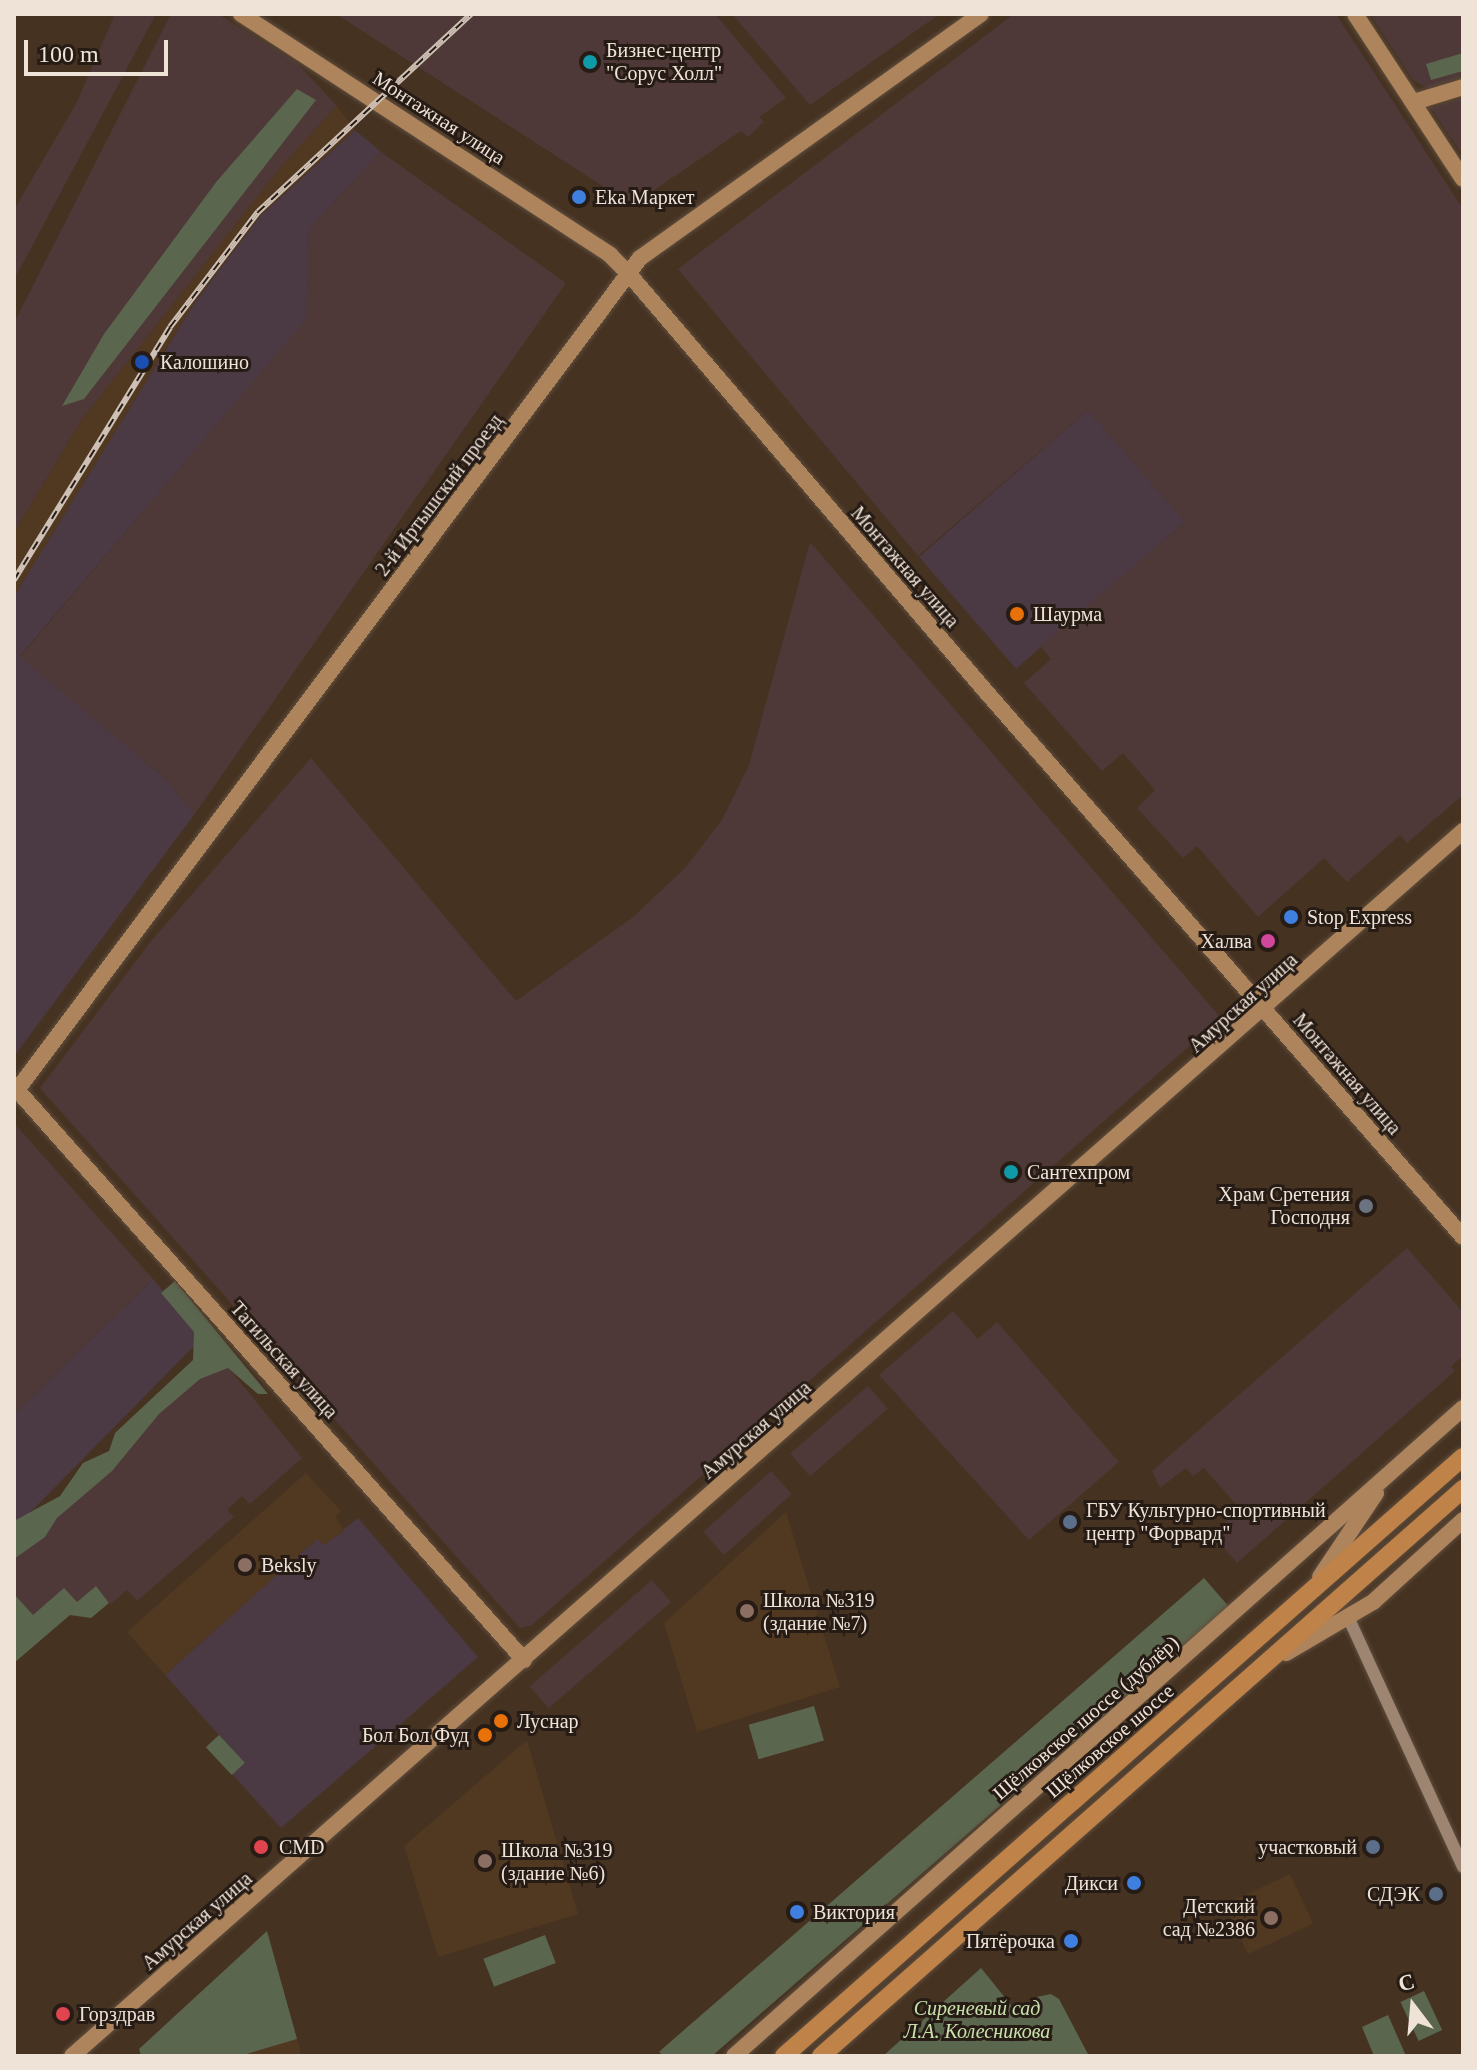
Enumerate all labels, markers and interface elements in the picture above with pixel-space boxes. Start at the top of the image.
scale bar [28,24,172,74]
place label: Бизнес-центр "Сорус Холл" [606,38,722,85]
text: 100 m [38,41,99,67]
marker: Бизнес-центр "Сорус Холл" [581,53,599,71]
street label: Монтажная улица [368,66,510,170]
place label: Eka Маркет [595,185,695,209]
marker: Eka Маркет [570,188,588,206]
place label: Калошино [160,350,249,374]
marker: Калошино [131,351,153,373]
street label: 2-й Иртышский проезд [370,409,508,581]
street label: Монтажная улица [846,501,964,633]
place label: Шаурма [1033,602,1102,626]
marker: Шаурма [1008,605,1026,623]
place label: Stop Express [1307,905,1412,929]
marker: Stop Express [1282,908,1300,926]
place label: Халва [1200,929,1252,953]
marker: Халва [1259,932,1277,950]
street label: Амурская улица [1184,948,1302,1058]
street label: Монтажная улица [1288,1008,1406,1140]
place label: Сантехпром [1027,1160,1130,1184]
marker: Сантехпром [1002,1163,1020,1181]
place label: Храм Сретения Господня [1219,1182,1350,1229]
marker: Храм Сретения Господня [1357,1197,1375,1215]
street label: Тагильская улица [225,1296,343,1424]
street label: Амурская улица [696,1376,816,1484]
place label: ГБУ Культурно-спортивный центр "Форвард" [1086,1498,1326,1545]
marker: ГБУ Культурно-спортивный центр "Форвард" [1061,1513,1079,1531]
place label: Beksly [261,1553,317,1577]
marker: Beksly [236,1556,254,1574]
place label: Школа №319 (здание №7) [763,1588,875,1635]
marker: Школа №319 (здание №7) [738,1602,756,1620]
street label: Щёлковское шоссе (дублёр) [988,1631,1184,1805]
street label: Щёлковское шоссе [1041,1679,1179,1803]
place label: Луснар [517,1709,579,1733]
marker: Луснар [492,1712,510,1730]
place label: Бол Бол Фуд [362,1723,469,1747]
marker: Бол Бол Фуд [476,1726,494,1744]
place label: CMD [279,1835,325,1859]
place label: участковый [1258,1835,1357,1859]
marker: CMD [250,1836,272,1858]
place label: Школа №319 (здание №6) [501,1838,613,1885]
marker: участковый [1364,1838,1382,1856]
marker: Школа №319 (здание №6) [476,1852,494,1870]
street label: Амурская улица [137,1867,257,1975]
place label: Дикси [1065,1871,1118,1895]
marker: Дикси [1125,1874,1143,1892]
place label: СДЭК [1367,1882,1420,1906]
marker: СДЭК [1427,1885,1445,1903]
place label: Детский сад №2386 [1163,1894,1255,1941]
place label: Виктория [813,1900,895,1924]
marker: Виктория [788,1903,806,1921]
marker: Детский сад №2386 [1262,1909,1280,1927]
place label: Пятёрочка [966,1929,1055,1953]
marker: Пятёрочка [1062,1932,1080,1950]
north arrow [1373,1966,1453,2046]
text: С [1395,1968,1417,1997]
park label: Сиреневый сад Л.А. Колесникова [904,1997,1050,2044]
place label: Горздрав [79,2002,155,2026]
marker: Горздрав [54,2005,72,2023]

